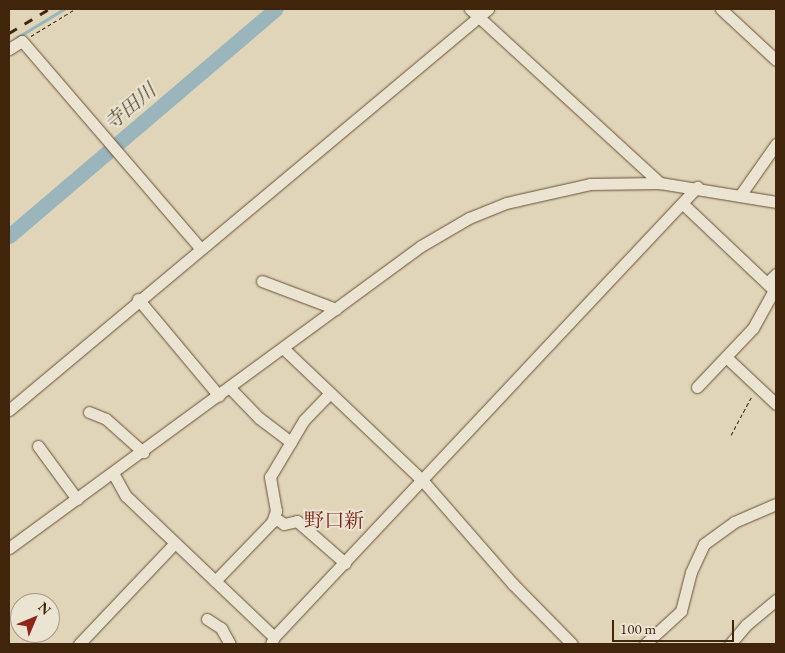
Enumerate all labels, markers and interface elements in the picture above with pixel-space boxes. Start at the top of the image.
water label: 寺田川 [99,79,161,135]
district label: 野口新 [304,508,364,532]
north arrow [10,593,60,643]
text: N [35,598,55,618]
scale bar [615,610,738,642]
text: 100 m [620,619,656,638]

